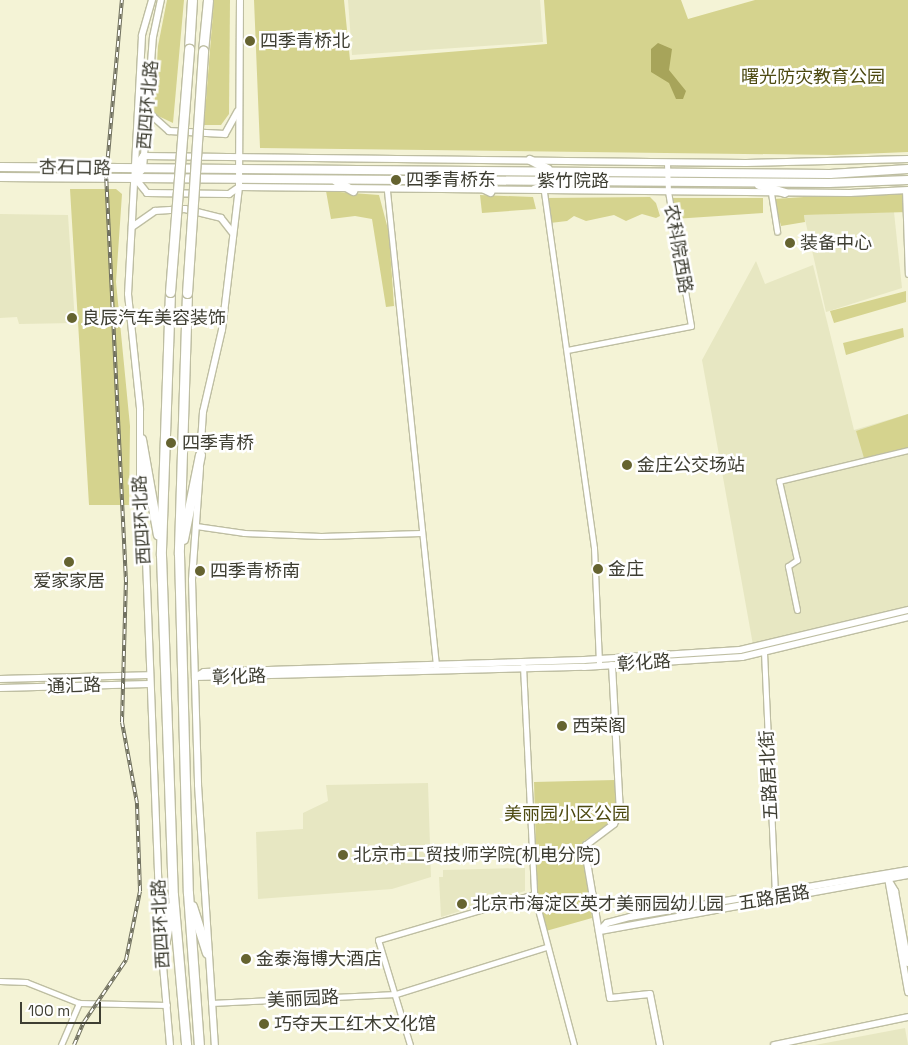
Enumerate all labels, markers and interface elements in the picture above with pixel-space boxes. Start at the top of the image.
place label: 四季青桥北 [260,30,350,52]
marker: 四季青桥北 [244,35,256,47]
street label: 西四环北路 [133,59,163,151]
park label: 曙光防灾教育公园 [741,66,885,88]
street label: 杏石口路 [39,157,111,179]
place label: 四季青桥东 [406,169,496,191]
street label: 紫竹院路 [537,170,609,192]
marker: 四季青桥东 [390,174,402,186]
street label: 农科院西路 [660,203,696,295]
place label: 装备中心 [800,232,872,254]
marker: 装备中心 [784,237,796,249]
place label: 良辰汽车美容装饰 [82,307,226,329]
marker: 良辰汽车美容装饰 [66,312,78,324]
place label: 四季青桥 [182,432,254,454]
marker: 四季青桥 [164,436,178,450]
place label: 金庄公交场站 [637,454,745,476]
marker: 金庄公交场站 [621,459,633,471]
street label: 西四环北路 [129,474,155,566]
marker: 爱家家居 [63,556,75,568]
place label: 金庄 [608,558,644,580]
place label: 四季青桥南 [210,560,300,582]
marker: 金庄 [592,563,604,575]
marker: 四季青桥南 [194,565,206,577]
place label: 爱家家居 [33,570,105,592]
street label: 彰化路 [616,650,672,676]
street label: 彰化路 [212,665,266,689]
street label: 通汇路 [47,674,101,698]
place label: 西荣阁 [572,715,626,737]
marker: 西荣阁 [556,720,568,732]
street label: 五路居北街 [756,729,782,821]
park label: 美丽园小区公园 [504,803,630,825]
place label: 北京市工贸技师学院(机电分院) [353,844,601,866]
marker: 北京市工贸技师学院(机电分院) [337,849,349,861]
street label: 西四环北路 [148,878,174,970]
street label: 五路居路 [737,881,811,915]
place label: 北京市海淀区英才美丽园幼儿园 [472,893,724,915]
marker: 北京市海淀区英才美丽园幼儿园 [456,898,468,910]
place label: 金泰海博大酒店 [256,948,382,970]
marker: 金泰海博大酒店 [240,953,252,965]
street label: 美丽园路 [266,986,340,1012]
scale bar [22,992,104,1024]
text: 100 m [28,1001,70,1020]
place label: 巧夺天工红木文化馆 [274,1013,436,1035]
marker: 巧夺天工红木文化馆 [258,1018,270,1030]

